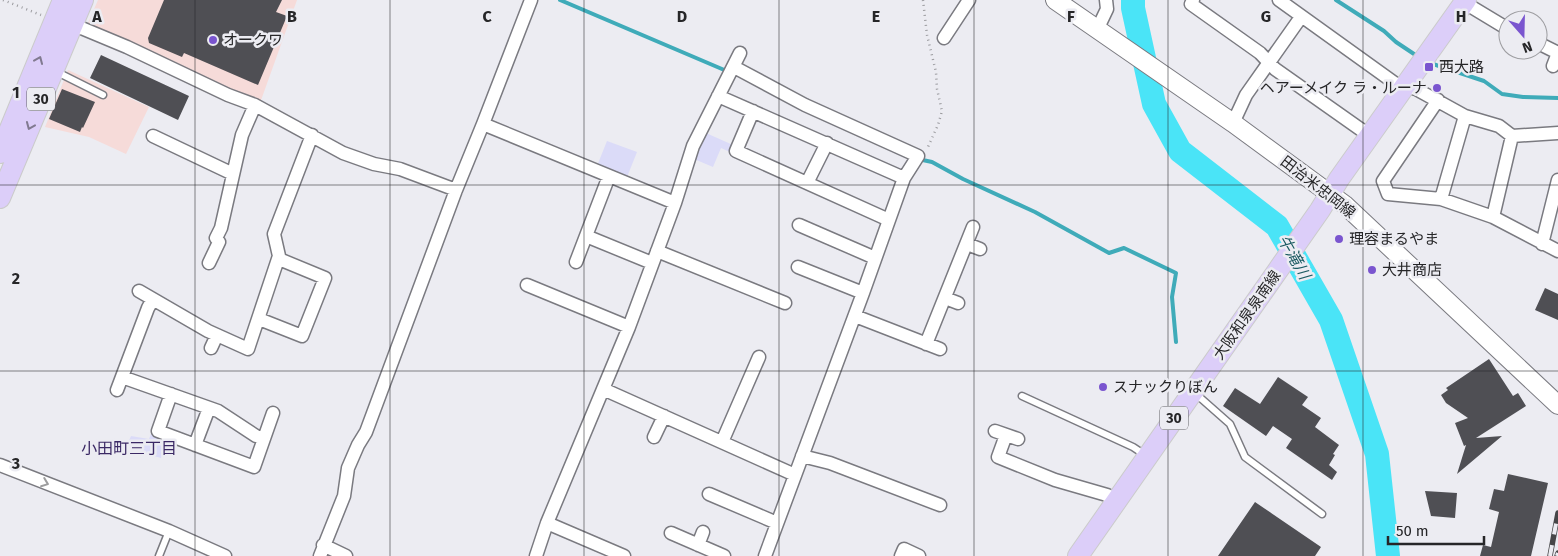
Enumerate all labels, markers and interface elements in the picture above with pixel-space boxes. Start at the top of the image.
text: A [91,7,102,26]
text: B [287,7,297,26]
text: C [482,7,492,26]
text: D [677,7,687,26]
text: E [872,7,880,26]
text: F [1067,7,1075,26]
text: G [1261,7,1271,26]
text: H [1456,7,1466,26]
north arrow [1498,10,1548,60]
place label: オークワ [223,31,283,49]
marker: オークワ [207,34,219,46]
text: N [1520,37,1535,56]
one-way arrow [33,56,43,64]
place label: 西大路 [1439,58,1484,76]
marker: 西大路 [1423,61,1435,73]
place label: ヘアーメイク ラ・ルーナ [1260,79,1427,97]
marker: ヘアーメイク ラ・ルーナ [1431,82,1443,94]
text: 1 [12,83,20,102]
road number: 30 [27,88,55,110]
one-way arrow [26,121,37,130]
street label: 田治米忠岡線 [1277,152,1359,222]
place label: 理容まるやま [1349,230,1439,248]
water label: 牛滝川 [1274,231,1315,284]
marker: 理容まるやま [1333,233,1345,245]
place label: 大井商店 [1382,261,1442,279]
marker: 大井商店 [1366,264,1378,276]
street label: 大阪和泉泉南線 [1210,267,1284,363]
text: 2 [12,269,20,288]
place label: スナックりぼん [1113,378,1218,396]
marker: スナックりぼん [1097,381,1109,393]
road number: 30 [1160,406,1188,429]
district label: 小田町三丁目 [81,439,177,458]
text: 3 [11,454,20,473]
one-way arrow [41,477,49,487]
scale bar [1388,514,1484,546]
text: 50 m [1396,522,1429,540]

